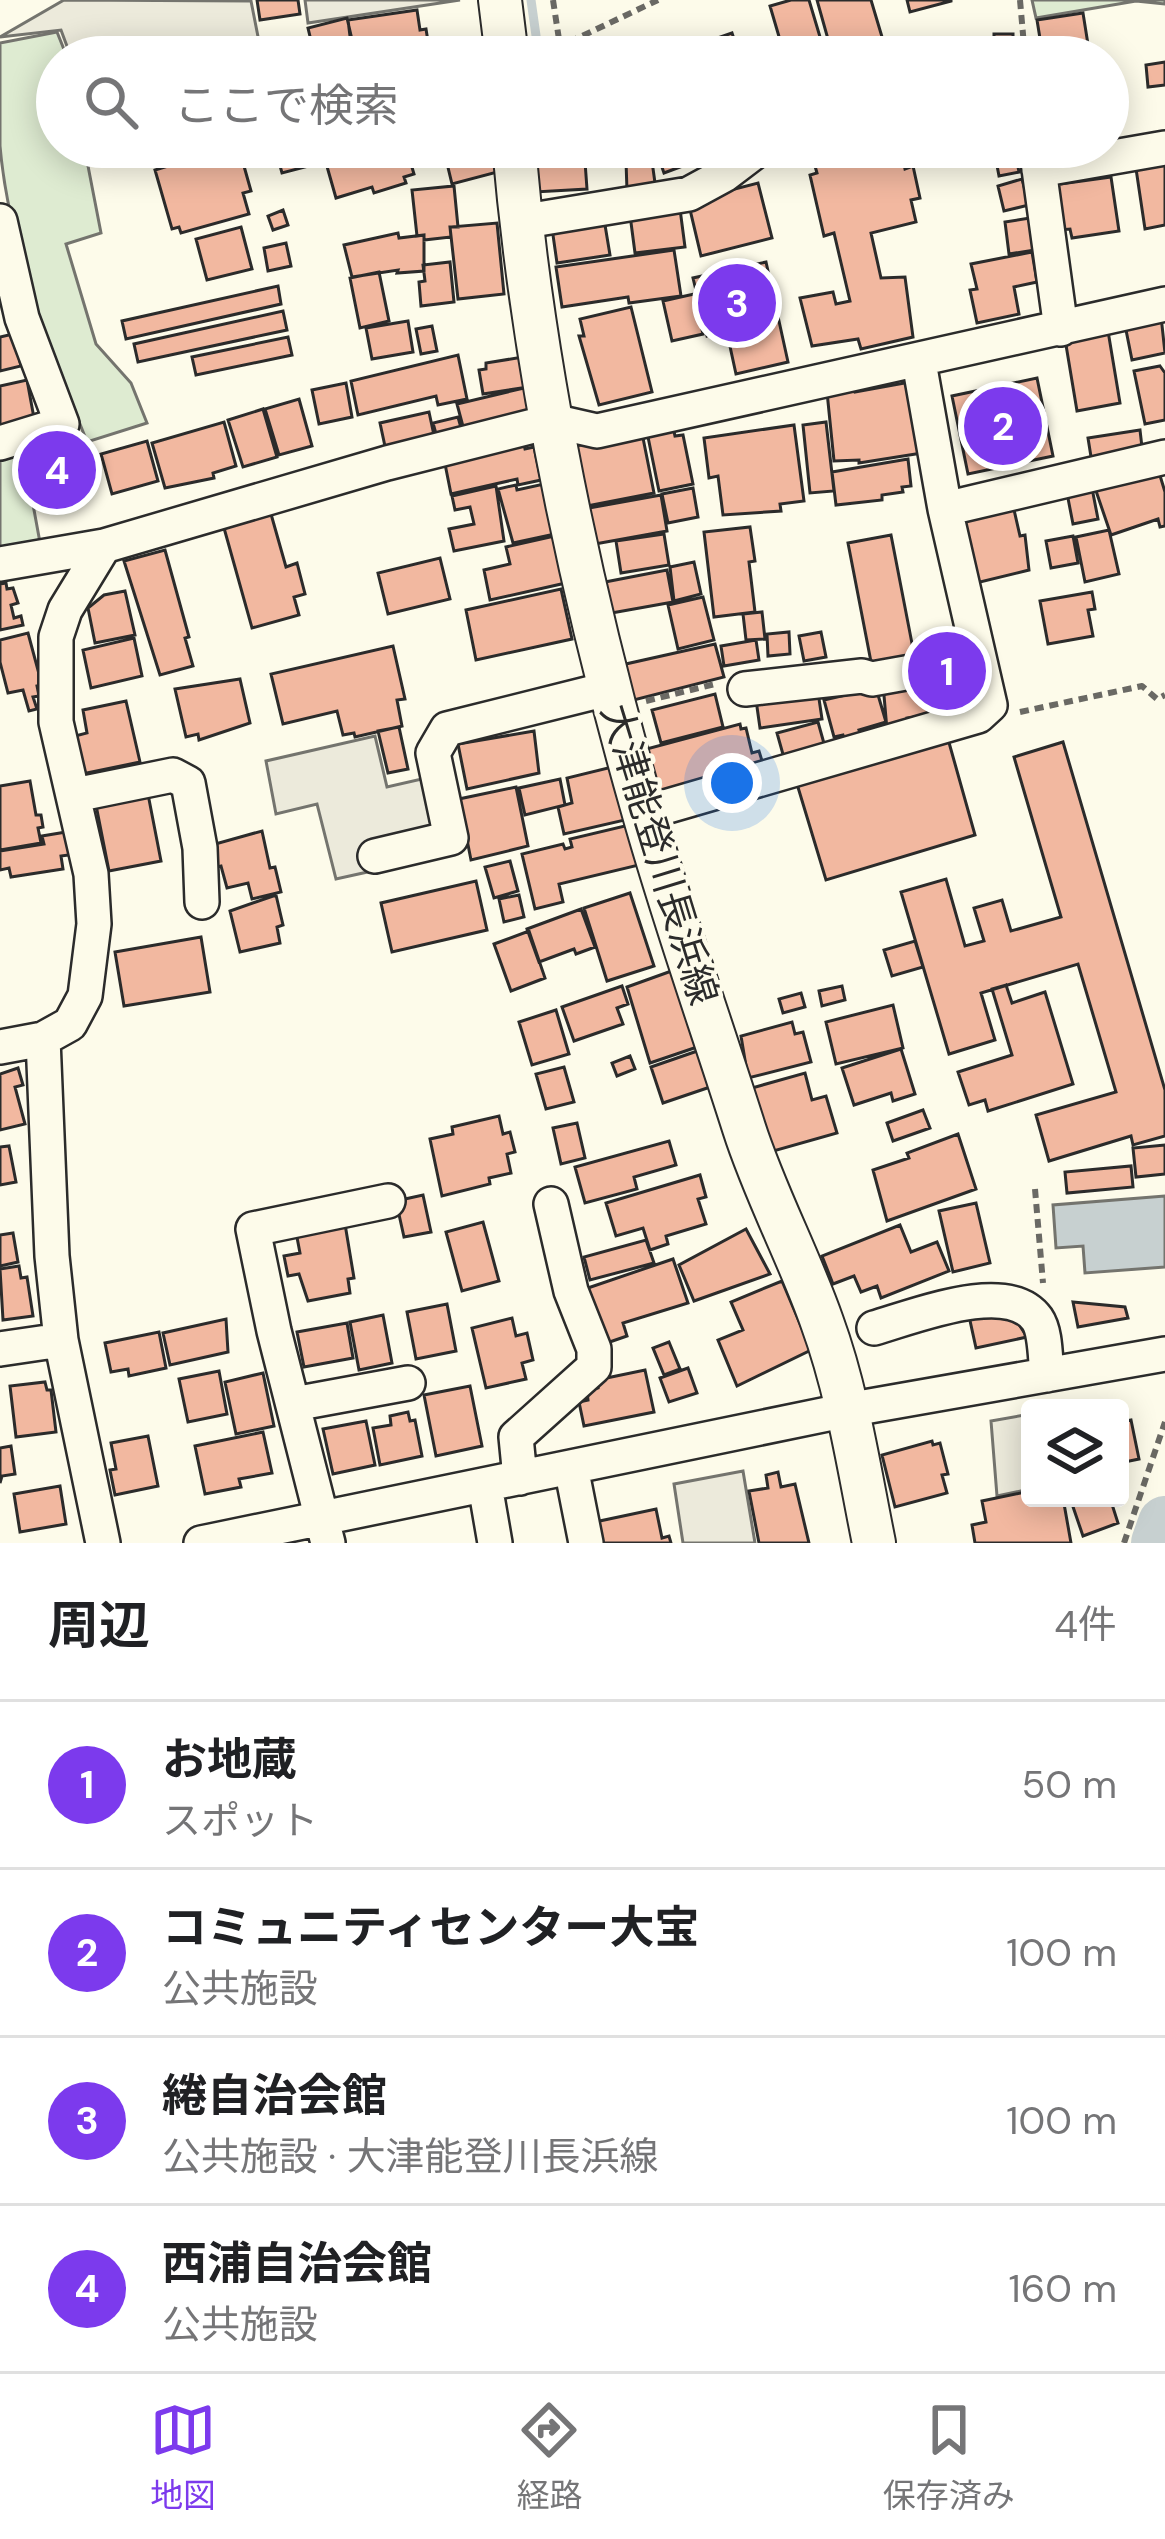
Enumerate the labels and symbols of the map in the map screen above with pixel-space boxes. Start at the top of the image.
pin: 3 [698,258,776,348]
pin: 2 [964,381,1042,471]
pin: 4 [18,425,96,515]
pin: 1 [908,626,986,716]
street label: 大津能登川長浜線 [590,697,730,1011]
your location [702,753,762,813]

